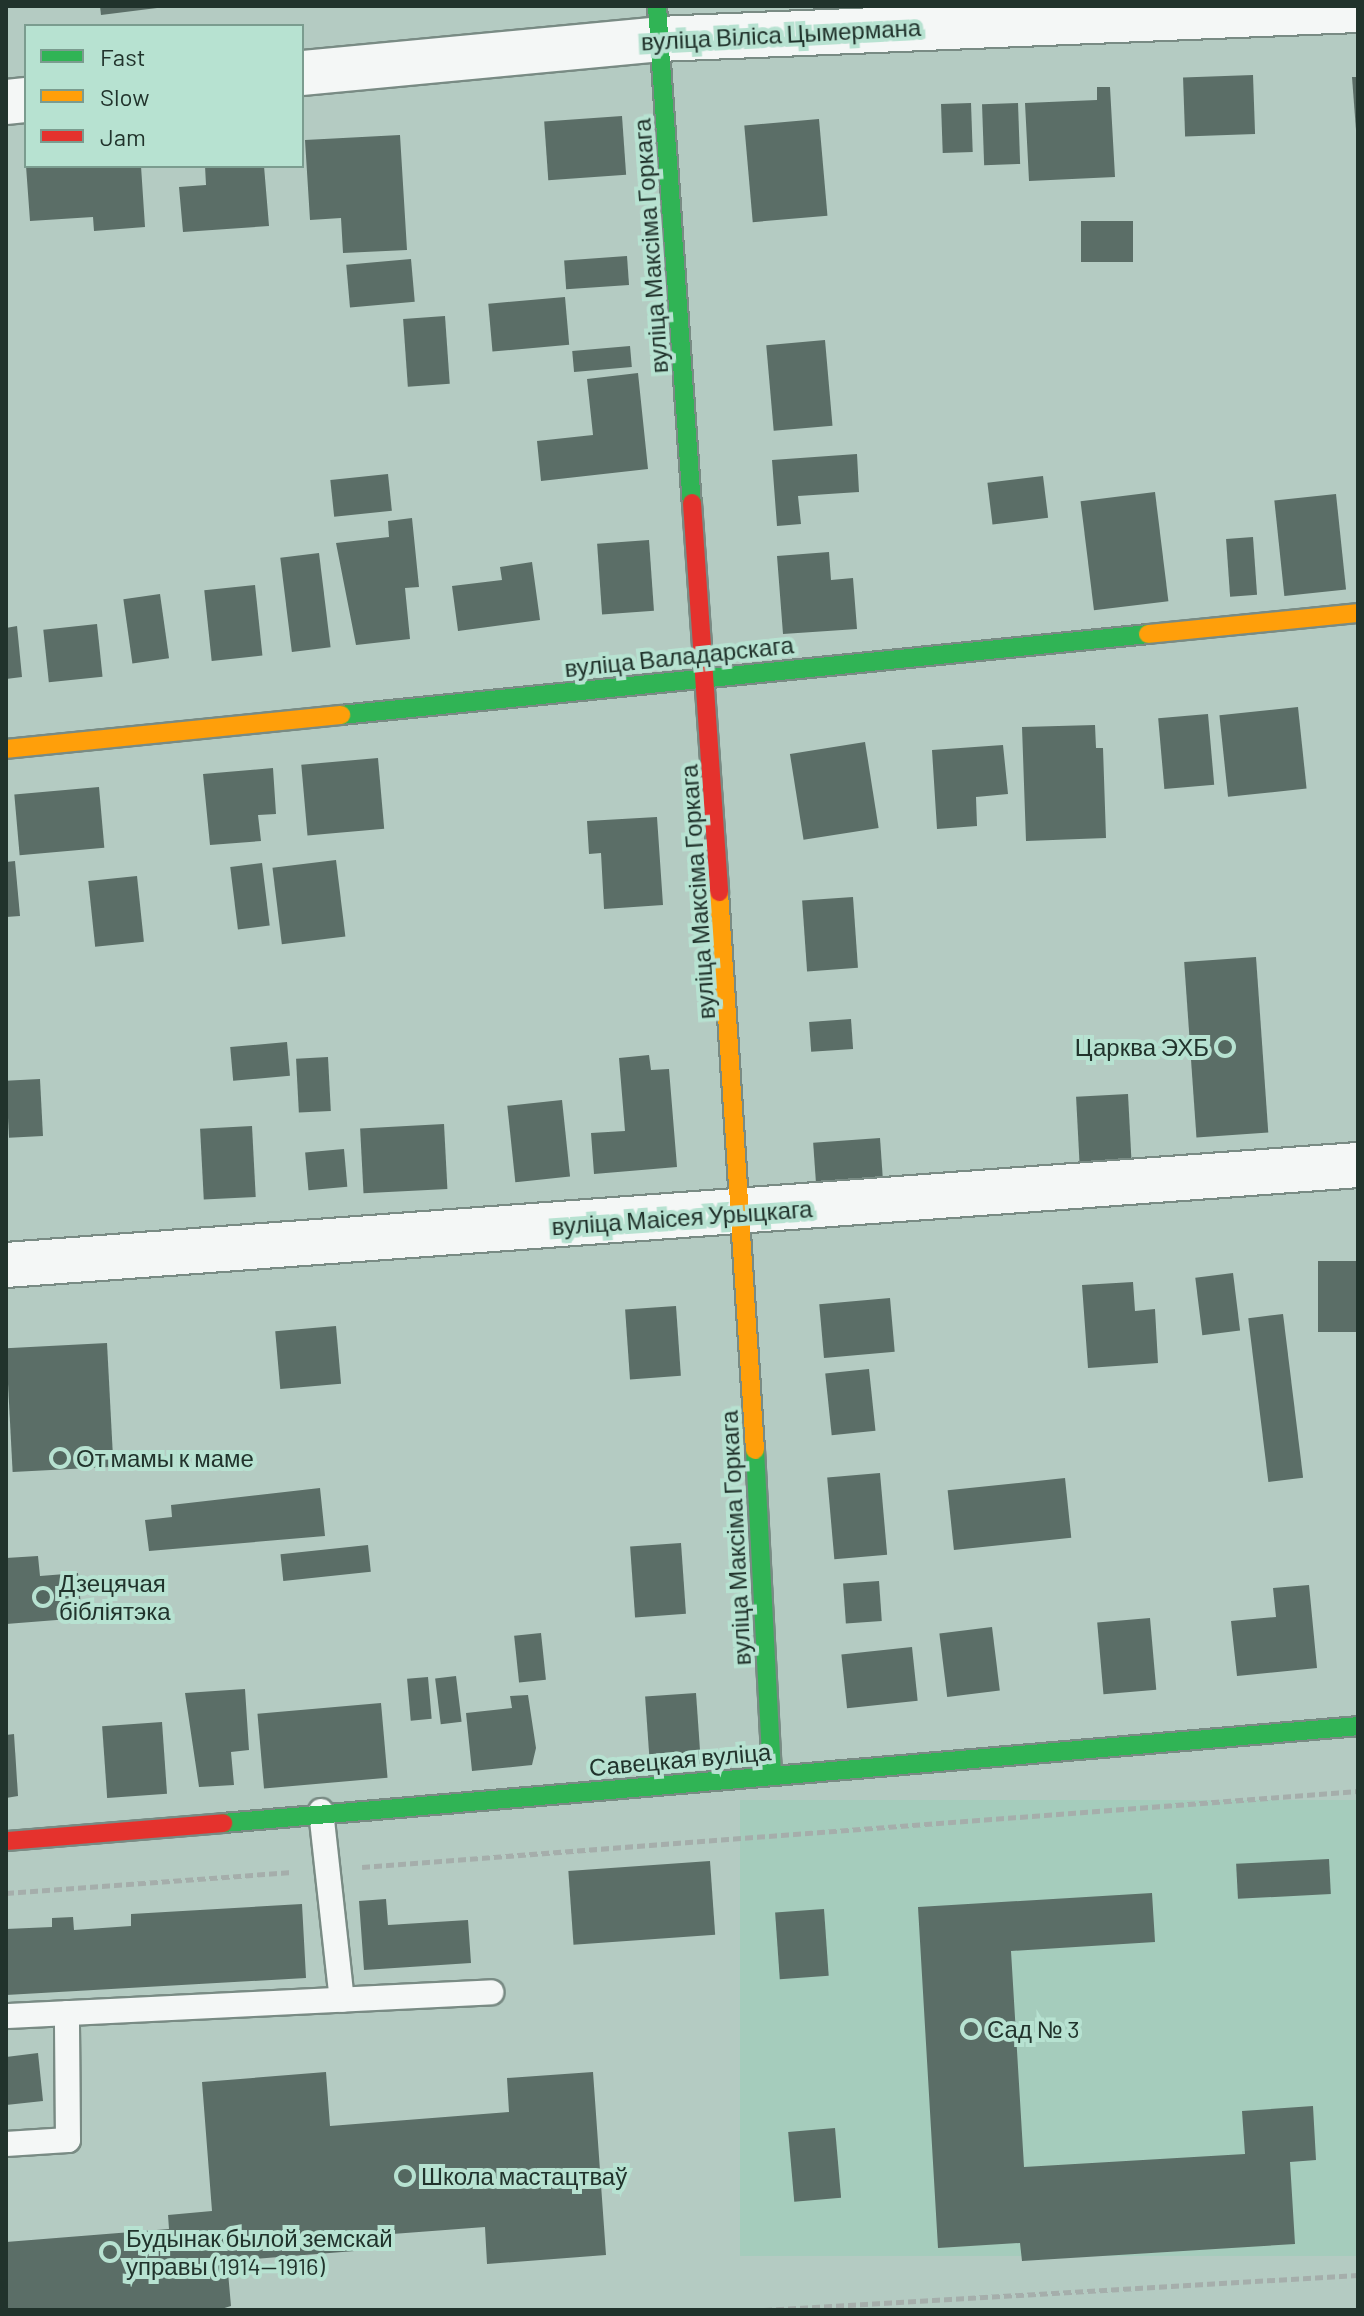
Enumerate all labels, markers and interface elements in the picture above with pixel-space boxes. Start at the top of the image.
street label: вуліца Віліса Цымермана [640,12,922,56]
legend [24,24,304,168]
text: Fast [100,42,145,71]
text: Slow [100,82,149,111]
street label: вуліца Максіма Горкага [627,118,673,374]
text: Jam [100,122,146,151]
street label: вуліца Валадарскага [563,630,795,682]
street label: вуліца Максіма Горкага [674,764,720,1020]
place label: Царква ЭХБ [1075,1033,1209,1061]
marker: Царква ЭХБ [1216,1038,1234,1056]
street label: вуліца Маісея Урыцкага [551,1194,813,1240]
street label: вуліца Максіма Горкага [714,1410,756,1666]
place label: От мамы к маме [76,1444,254,1472]
marker: От мамы к маме [51,1449,69,1467]
place label: Дзецячая бібліятэка [59,1569,171,1625]
marker: Дзецячая бібліятэка [34,1588,52,1606]
street label: Савецкая вуліца [588,1737,772,1781]
place label: Сад № 3 [987,2015,1080,2043]
marker: Сад № 3 [962,2020,980,2038]
place label: Школа мастацтваў [421,2162,627,2190]
marker: Школа мастацтваў [396,2167,414,2185]
place label: Будынак былой земскай управы (1914—1916) [126,2224,393,2280]
marker: Будынак былой земскай управы (1914—1916) [101,2243,119,2261]

